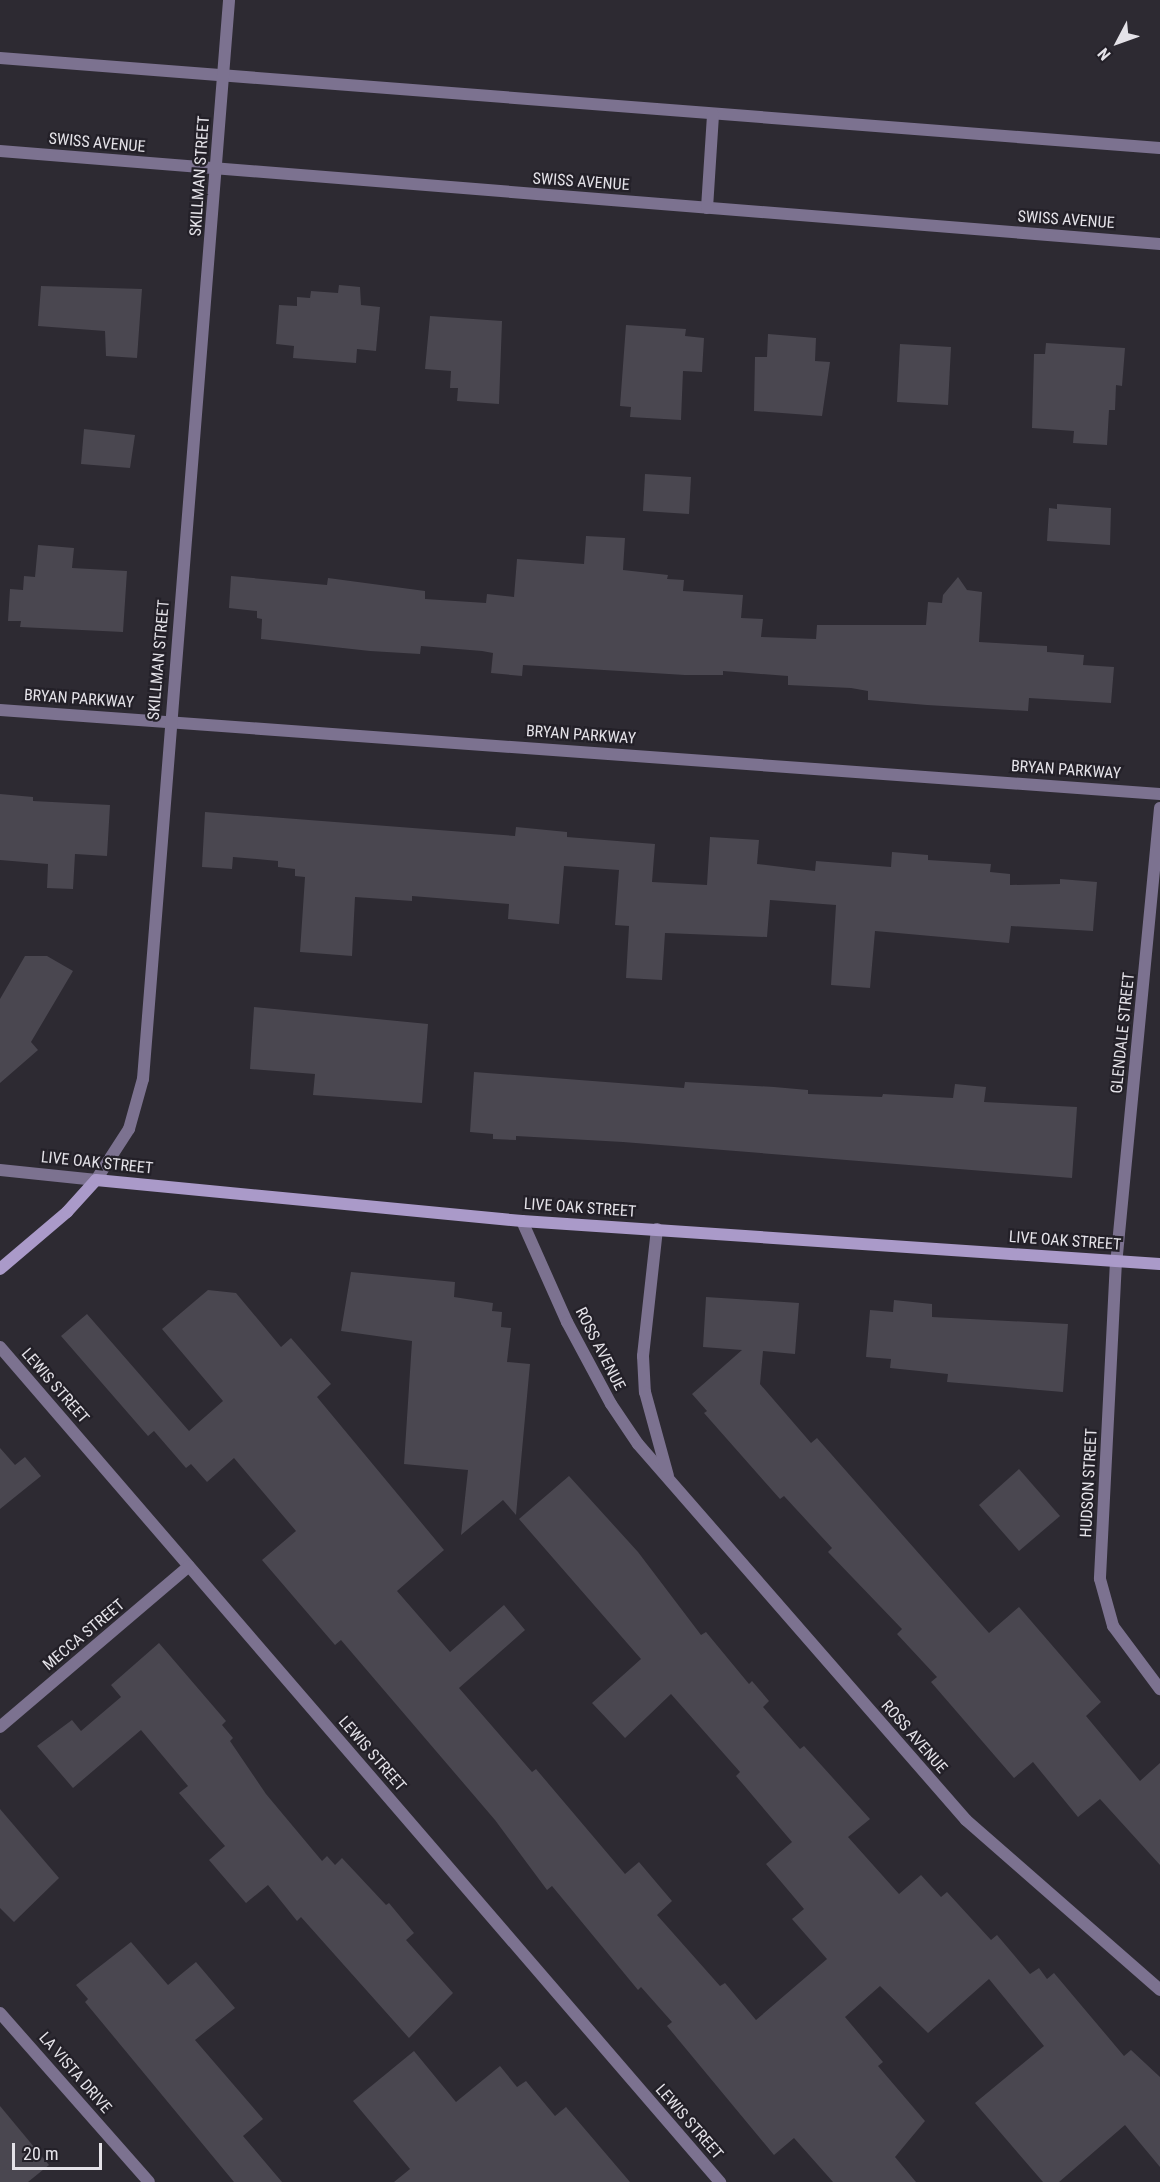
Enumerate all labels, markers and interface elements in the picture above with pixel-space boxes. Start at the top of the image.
north arrow [1088,12,1148,72]
text: N [1094,44,1114,64]
street label: SKILLMAN STREET [186,115,214,237]
street label: SWISS AVENUE [48,129,146,157]
street label: SWISS AVENUE [532,169,630,195]
street label: SWISS AVENUE [1017,207,1115,233]
street label: SKILLMAN STREET [144,599,174,721]
street label: BRYAN PARKWAY [23,686,135,712]
street label: BRYAN PARKWAY [525,722,637,748]
street label: BRYAN PARKWAY [1010,757,1122,783]
street label: GLENDALE STREET [1107,971,1139,1095]
street label: LIVE OAK STREET [40,1148,154,1178]
street label: LIVE OAK STREET [523,1194,637,1222]
street label: LIVE OAK STREET [1008,1227,1122,1255]
street label: ROSS AVENUE [571,1304,629,1394]
street label: LEWIS STREET [17,1345,93,1427]
street label: HUDSON STREET [1077,1428,1101,1538]
street label: MECCA STREET [39,1595,129,1675]
street label: ROSS AVENUE [877,1696,951,1778]
street label: LEWIS STREET [334,1713,410,1795]
street label: LA VISTA DRIVE [35,2029,115,2117]
street label: LEWIS STREET [651,2081,727,2163]
scale bar [15,2131,105,2169]
text: 20 m [23,2143,58,2164]

